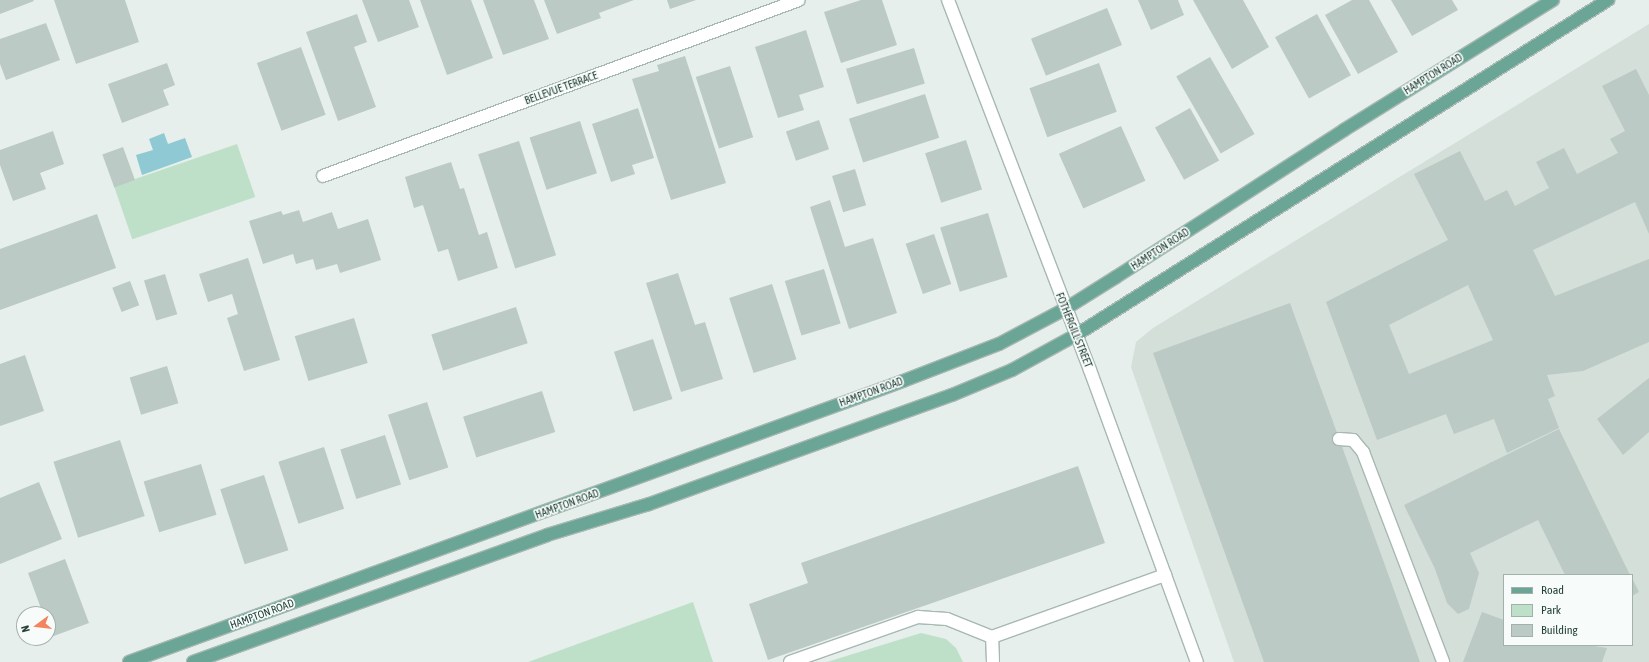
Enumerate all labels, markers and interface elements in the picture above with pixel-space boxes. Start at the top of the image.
street label: HAMPTON ROAD [1401,51,1465,97]
street label: BELLEVUE TERRACE [523,69,599,107]
street label: HAMPTON ROAD [1128,225,1192,273]
street label: FOTHERGILL STREET [1053,291,1095,369]
street label: HAMPTON ROAD [837,374,905,410]
street label: HAMPTON ROAD [533,486,601,522]
legend [1503,574,1633,646]
text: Road [1541,583,1564,597]
street label: HAMPTON ROAD [228,596,296,632]
text: Park [1541,603,1561,617]
north arrow [16,606,56,646]
text: Building [1541,623,1578,637]
text: N [19,624,32,634]

